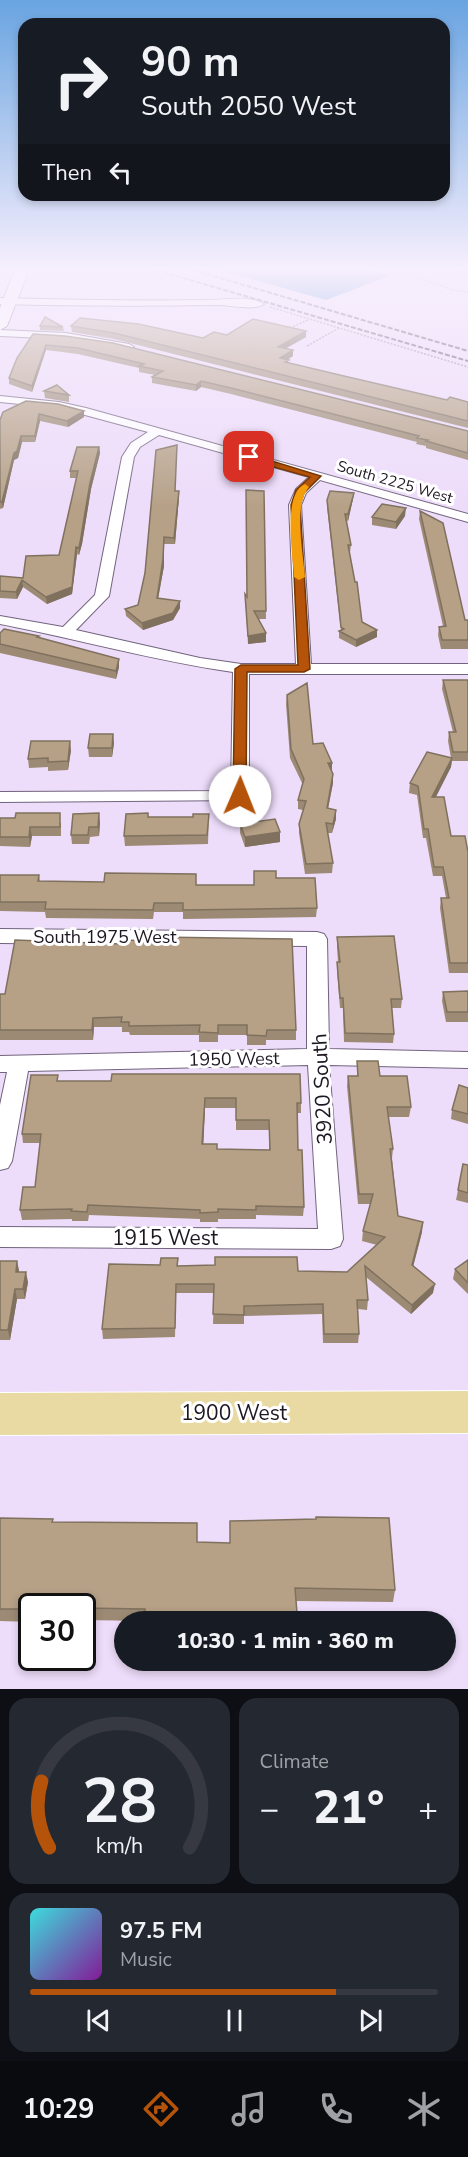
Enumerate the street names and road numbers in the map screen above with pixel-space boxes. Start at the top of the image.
street label: South 2225 West [335,456,456,508]
street label: South 1975 West [33,925,177,949]
street label: 3920 South [305,1033,339,1145]
street label: 1950 West [188,1046,280,1072]
street label: 1915 West [112,1224,219,1252]
street label: 1900 West [181,1399,288,1427]

